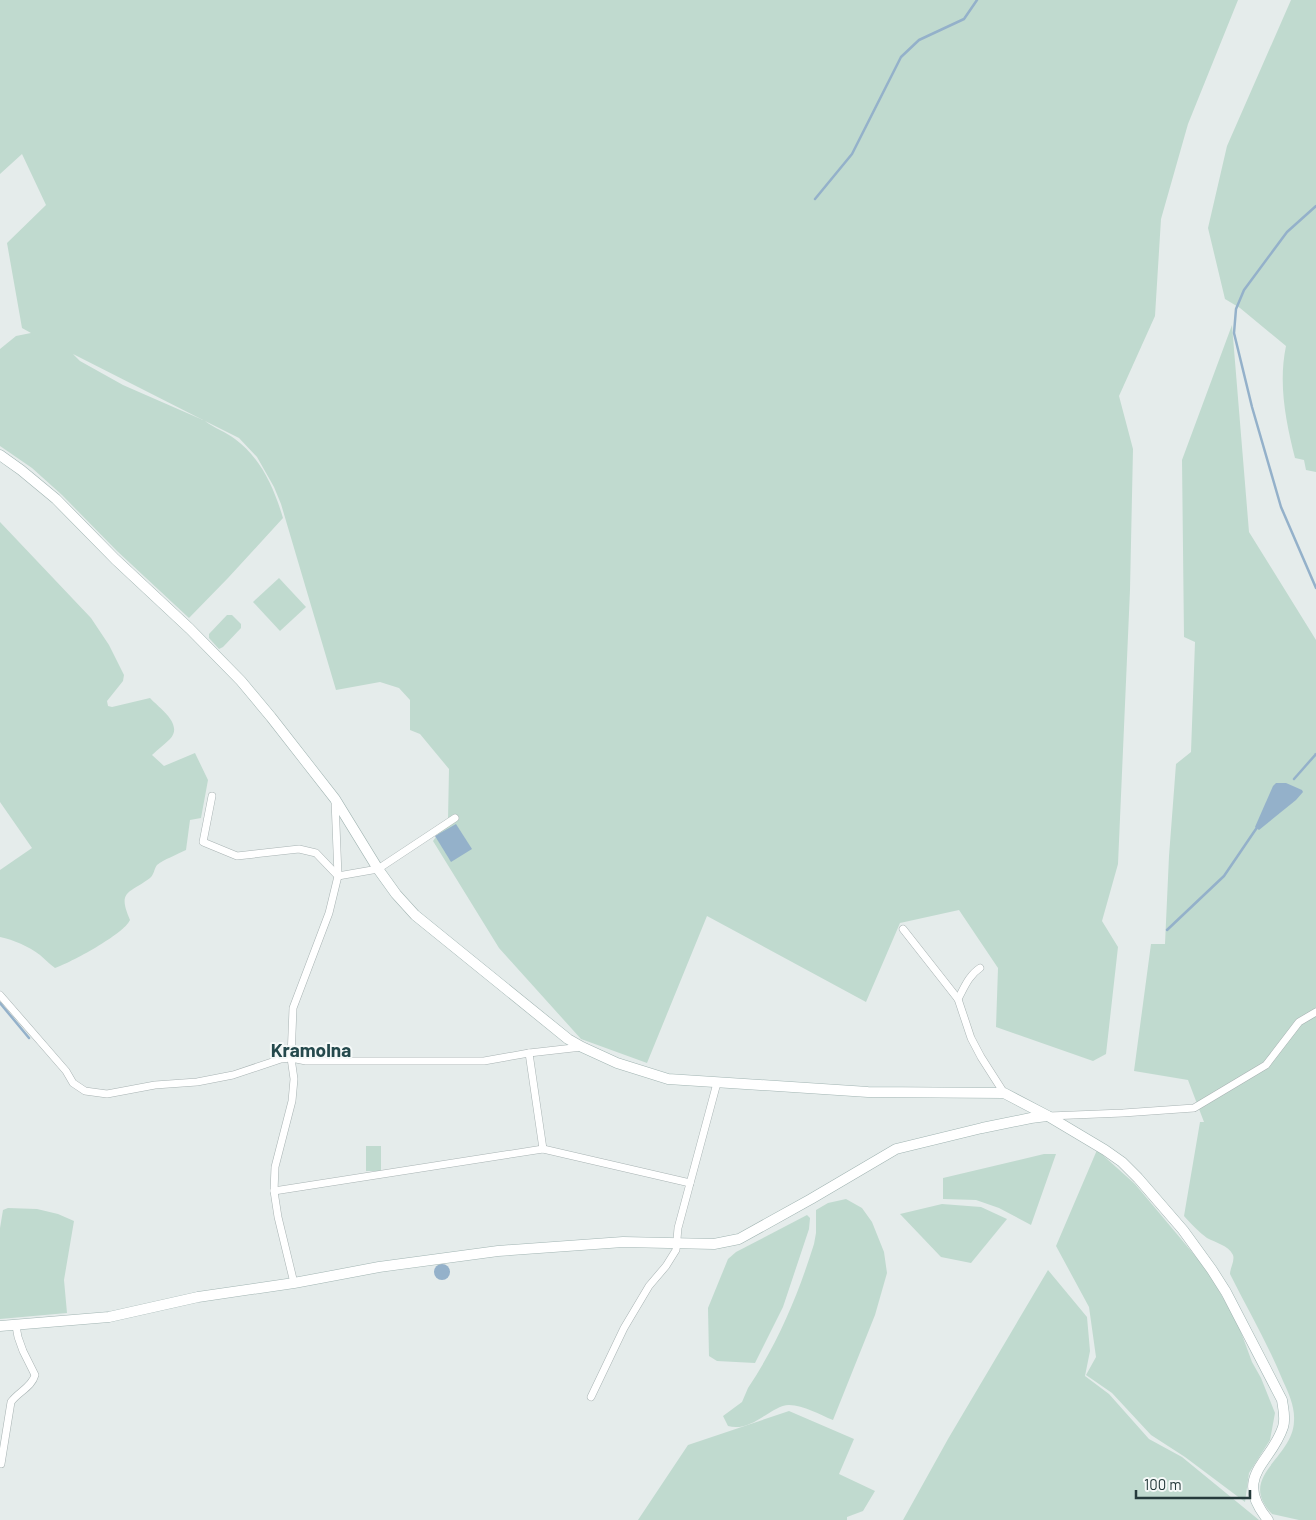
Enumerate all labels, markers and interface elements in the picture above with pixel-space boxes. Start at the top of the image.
district label: Kramolna [271,1038,351,1061]
scale bar [1136,1468,1250,1500]
text: 100 m [1144,1475,1182,1493]

